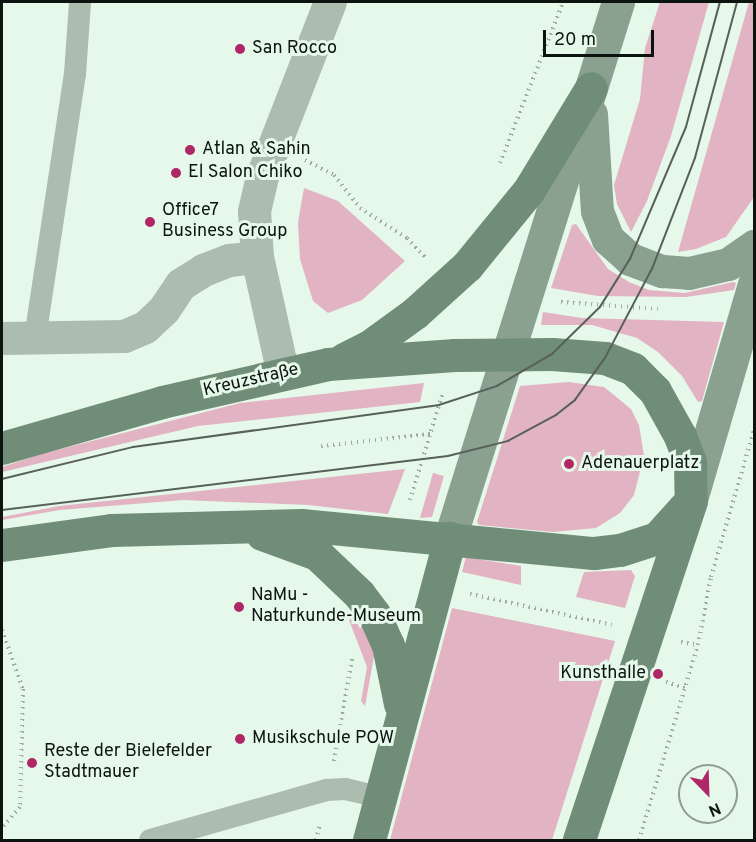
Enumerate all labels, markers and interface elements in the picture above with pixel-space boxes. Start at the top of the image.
scale bar [546,18,657,56]
text: 20 m [554,29,596,52]
place label: San Rocco [252,38,337,60]
marker: San Rocco [233,42,247,56]
place label: Atlan & Sahin [202,139,311,161]
marker: Atlan & Sahin [183,143,197,157]
place label: El Salon Chiko [188,162,302,184]
marker: El Salon Chiko [169,166,183,180]
place label: Office7 Business Group [162,201,287,244]
marker: Office7 Business Group [143,215,157,229]
street label: Kreuzstraße [201,360,301,402]
place label: Adenauerplatz [581,453,699,475]
marker: Adenauerplatz [562,457,576,471]
place label: NaMu - Naturkunde-Museum [251,586,421,628]
marker: NaMu - Naturkunde-Museum [232,600,246,614]
place label: Kunsthalle [560,663,646,685]
marker: Kunsthalle [651,667,665,681]
place label: Musikschule POW [252,728,394,750]
marker: Musikschule POW [233,732,247,746]
place label: Reste der Bielefelder Stadtmauer [44,742,212,784]
marker: Reste der Bielefelder Stadtmauer [25,756,39,770]
north arrow [678,764,738,824]
text: N [705,797,723,820]

